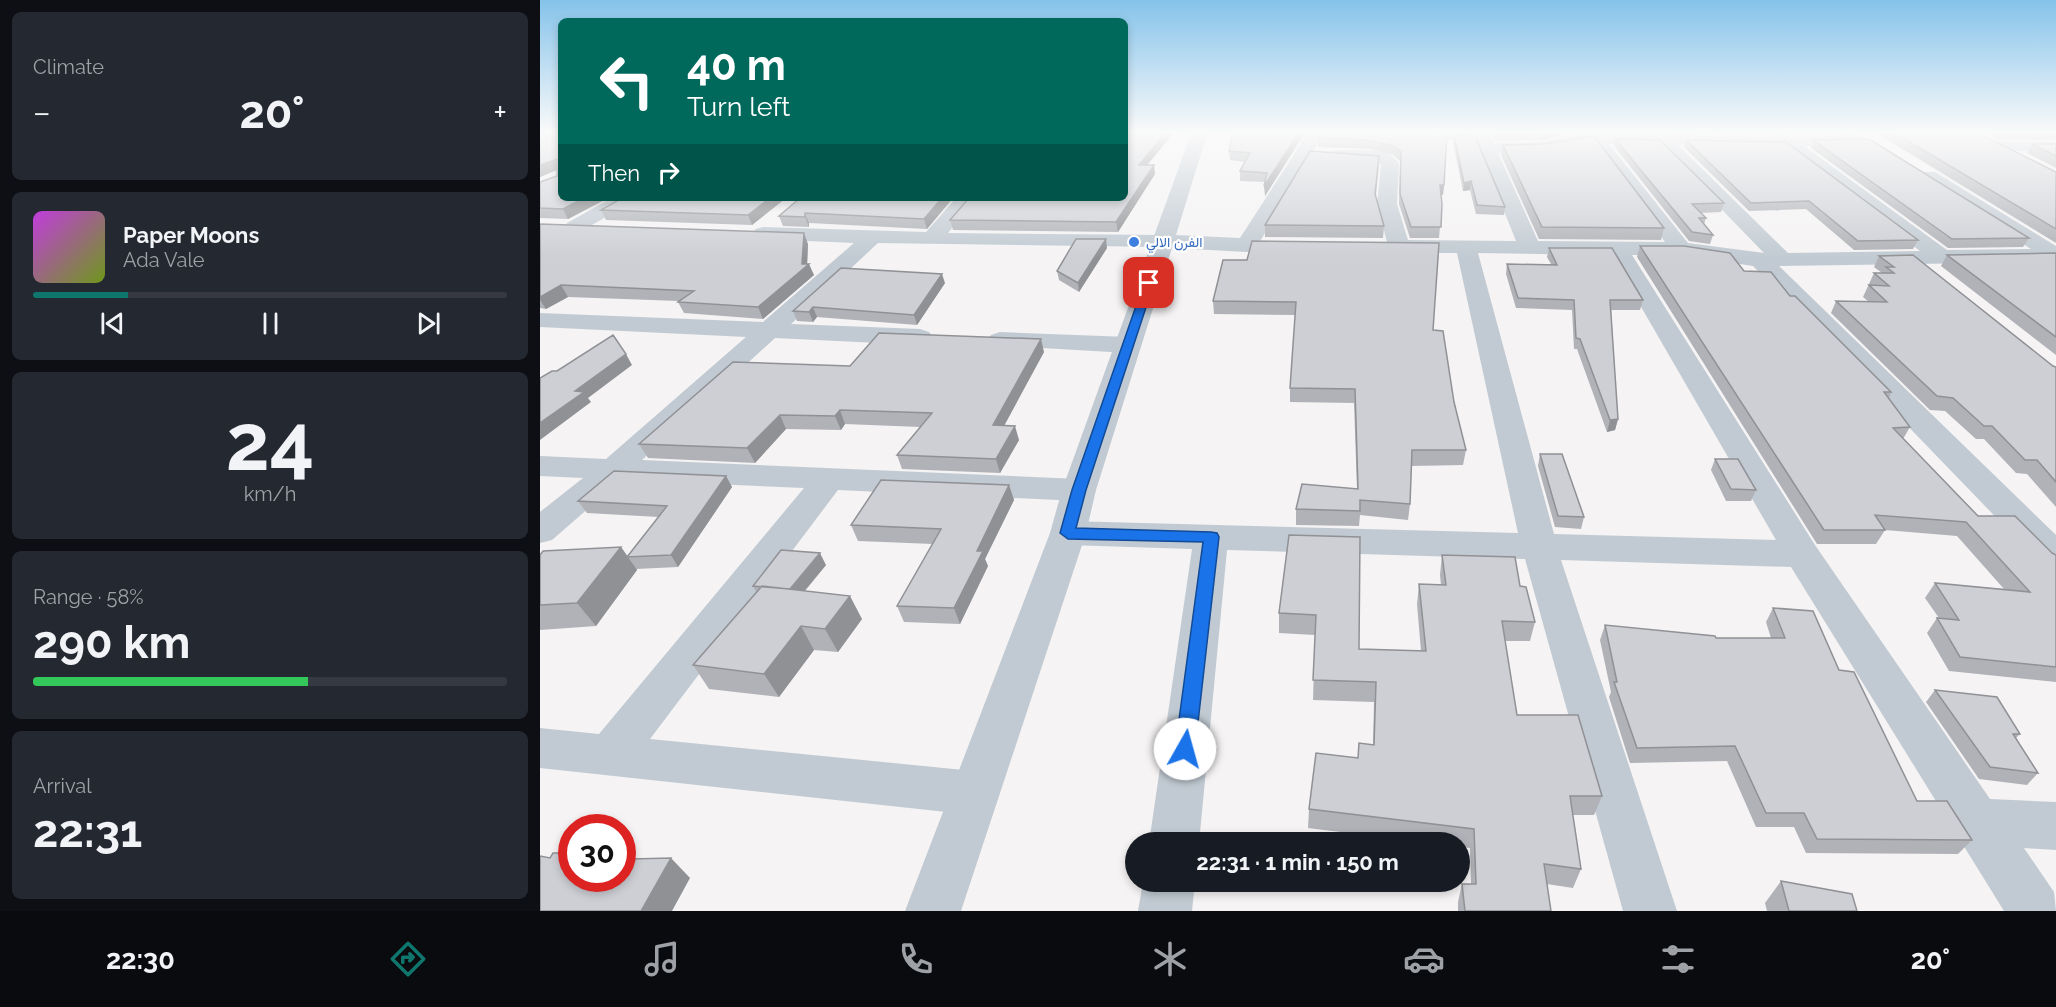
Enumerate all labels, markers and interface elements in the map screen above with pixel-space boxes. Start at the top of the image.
text: 40 m [687,41,786,90]
icon: left [588,42,666,120]
text: Climate [33,55,104,79]
text: 20° [239,86,305,139]
text: Turn left [687,91,790,122]
text: − [33,93,51,132]
text: + [493,93,507,132]
icon: right [652,156,685,189]
text: Then [588,160,640,186]
text: Paper Moons [123,222,259,248]
place label: الفرن الالي [1146,234,1203,254]
marker: الفرن الالي [1127,235,1141,249]
text: Ada Vale [123,248,205,272]
pin [1123,257,1174,308]
icon: arrive [1132,266,1165,299]
icon: previous [96,307,129,340]
icon: pause [254,307,287,340]
icon: next [412,307,445,340]
text: 24 [226,397,314,488]
text: km/h [244,482,296,506]
text: Range · 58% [33,585,144,609]
text: 290 km [33,616,190,669]
position arrow [1153,717,1217,781]
text: Arrival [33,774,92,798]
text: 22:31 [33,805,142,858]
speed limit sign: 30 [558,814,636,892]
text: 22:31 · 1 min · 150 m [1196,849,1399,875]
icon: directions [387,938,429,980]
icon: music [641,938,683,980]
icon: phone [895,938,937,980]
icon: climate [1149,938,1191,980]
icon: car [1403,938,1445,980]
icon: filters [1657,938,1699,980]
text: 22:30 [106,944,175,975]
text: 20° [1911,944,1950,975]

